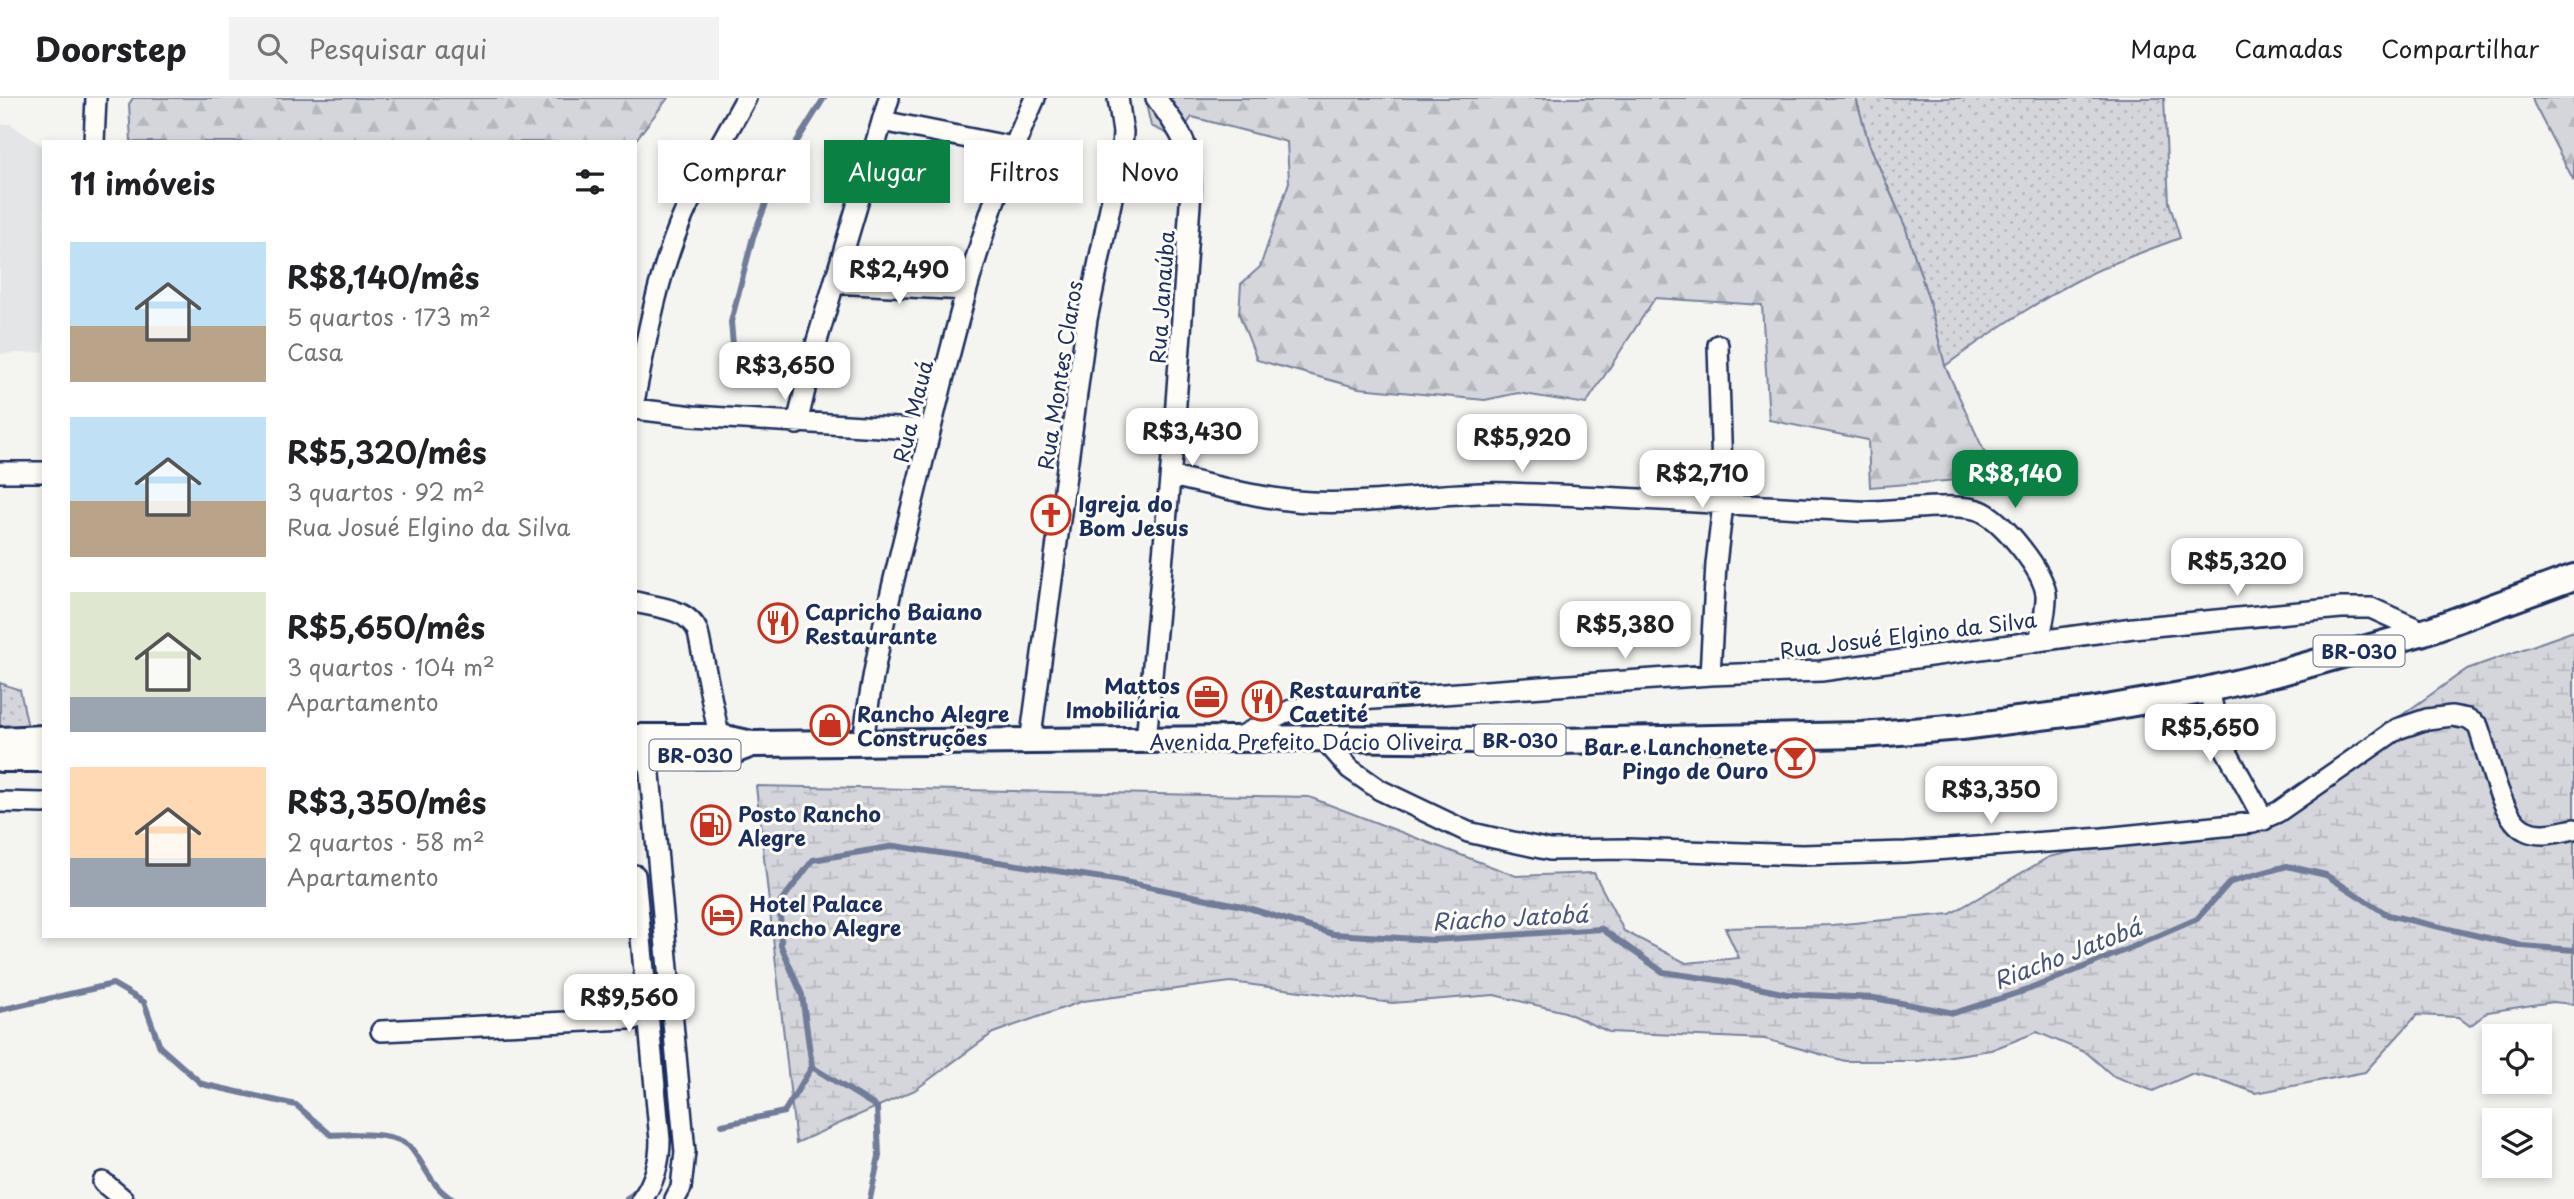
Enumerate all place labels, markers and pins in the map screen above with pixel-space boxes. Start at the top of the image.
pin: R$2,490 [834,246,964,306]
pin: R$3,650 [720,342,850,402]
pin: R$3,430 [1127,408,1257,468]
pin: R$5,920 [1457,414,1587,474]
pin: R$2,710 [1637,450,1767,510]
pin: R$8,140 [1950,450,2080,510]
place label: Igreja do Bom Jesus [1078,487,1188,543]
church icon: Igreja do Bom Jesus [1030,494,1072,536]
pin: R$5,320 [2172,538,2302,598]
place label: Capricho Baiano Restaurante [805,595,982,651]
restaurant icon: Capricho Baiano Restaurante [757,602,799,644]
pin: R$5,380 [1560,602,1690,661]
place label: Mattos Imobiliária [1065,669,1180,725]
place label: Restaurante Caetité [1289,673,1421,729]
office icon: Mattos Imobiliária [1186,676,1228,718]
restaurant icon: Restaurante Caetité [1241,680,1283,722]
place label: Rancho Alegre Construções [857,697,1009,753]
shop icon: Rancho Alegre Construções [809,704,851,746]
pin: R$5,650 [2145,704,2275,764]
place label: Bar e Lanchonete Pingo de Ouro [1583,730,1768,786]
bar icon: Bar e Lanchonete Pingo de Ouro [1774,737,1816,779]
pin: R$3,350 [1926,766,2056,826]
place label: Posto Rancho Alegre [737,797,881,853]
fuel station icon: Posto Rancho Alegre [690,804,732,846]
place label: Hotel Palace Rancho Alegre [749,887,901,943]
hotel icon: Hotel Palace Rancho Alegre [701,894,743,936]
pin: R$9,560 [564,974,694,1034]

